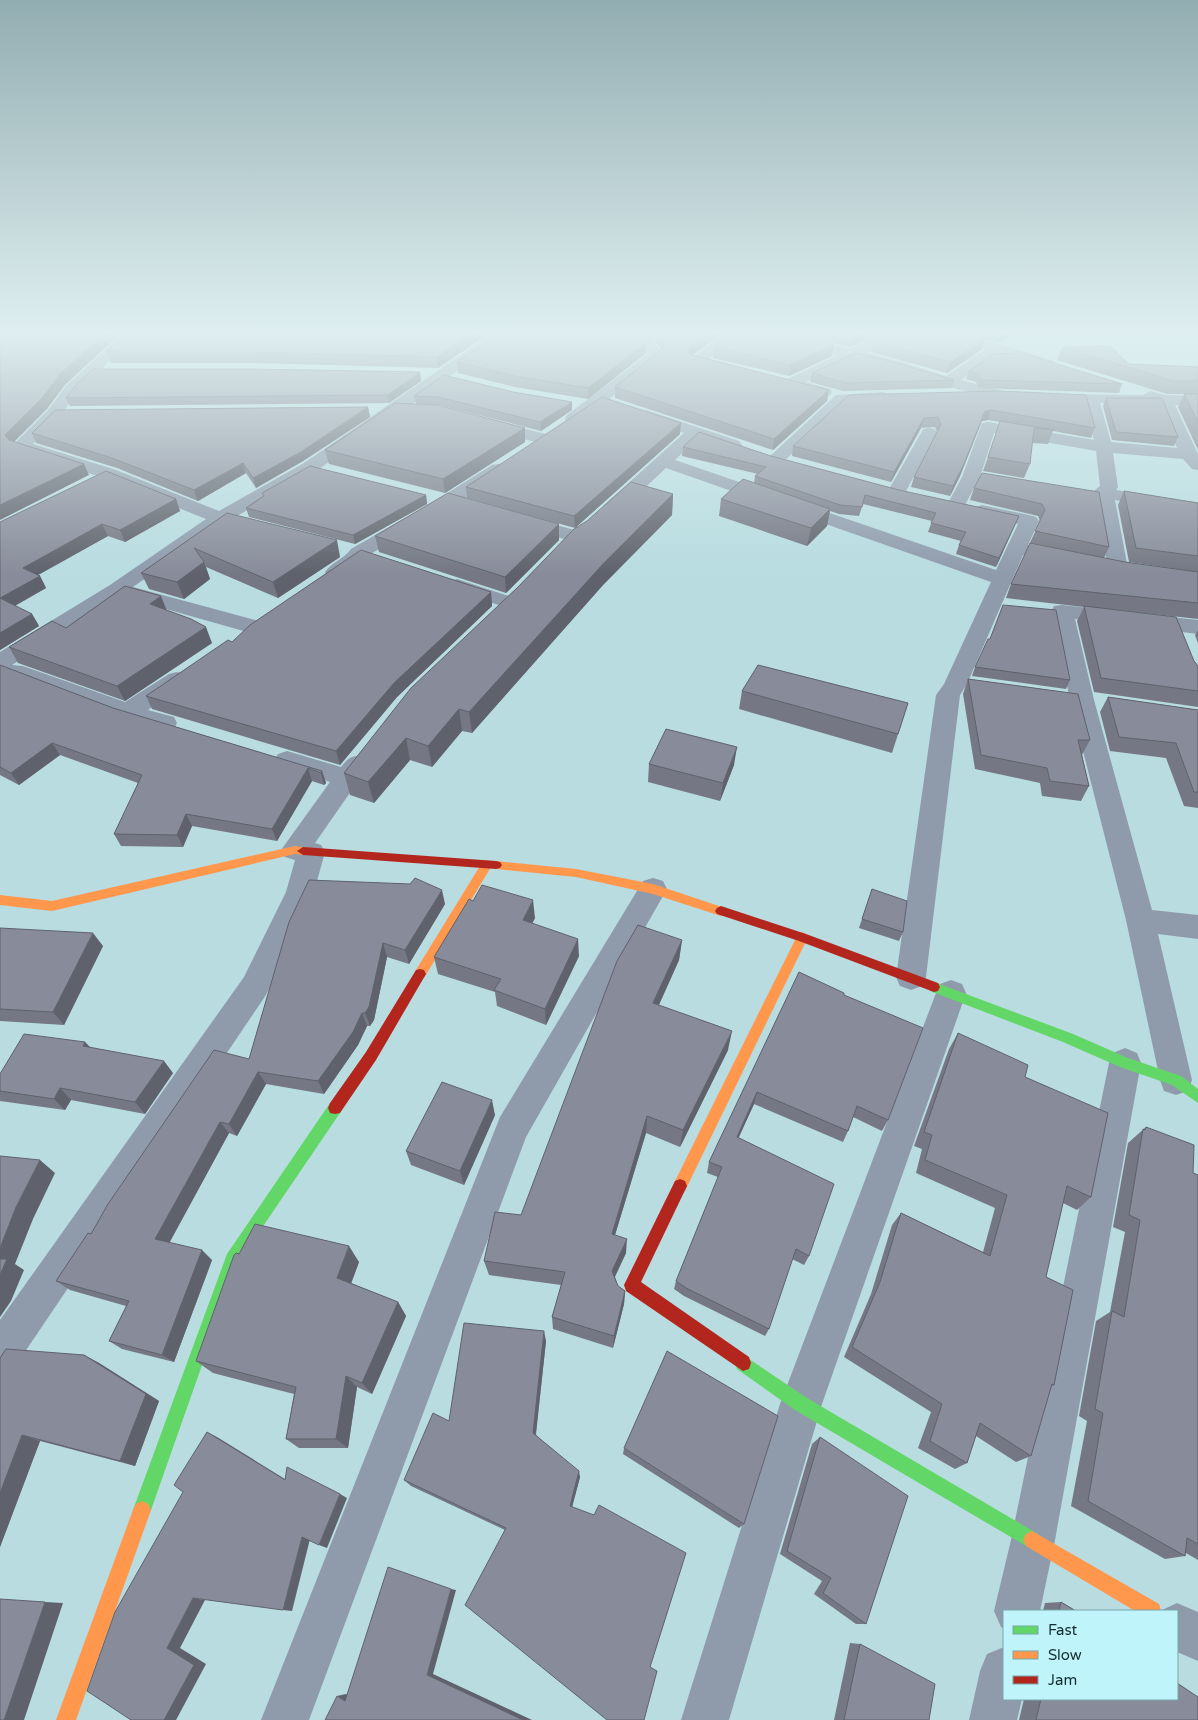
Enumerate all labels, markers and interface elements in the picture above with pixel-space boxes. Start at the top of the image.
legend [1003,1610,1178,1700]
text: Fast [1048,1621,1078,1639]
text: Slow [1048,1646,1082,1664]
text: Jam [1048,1671,1077,1689]

